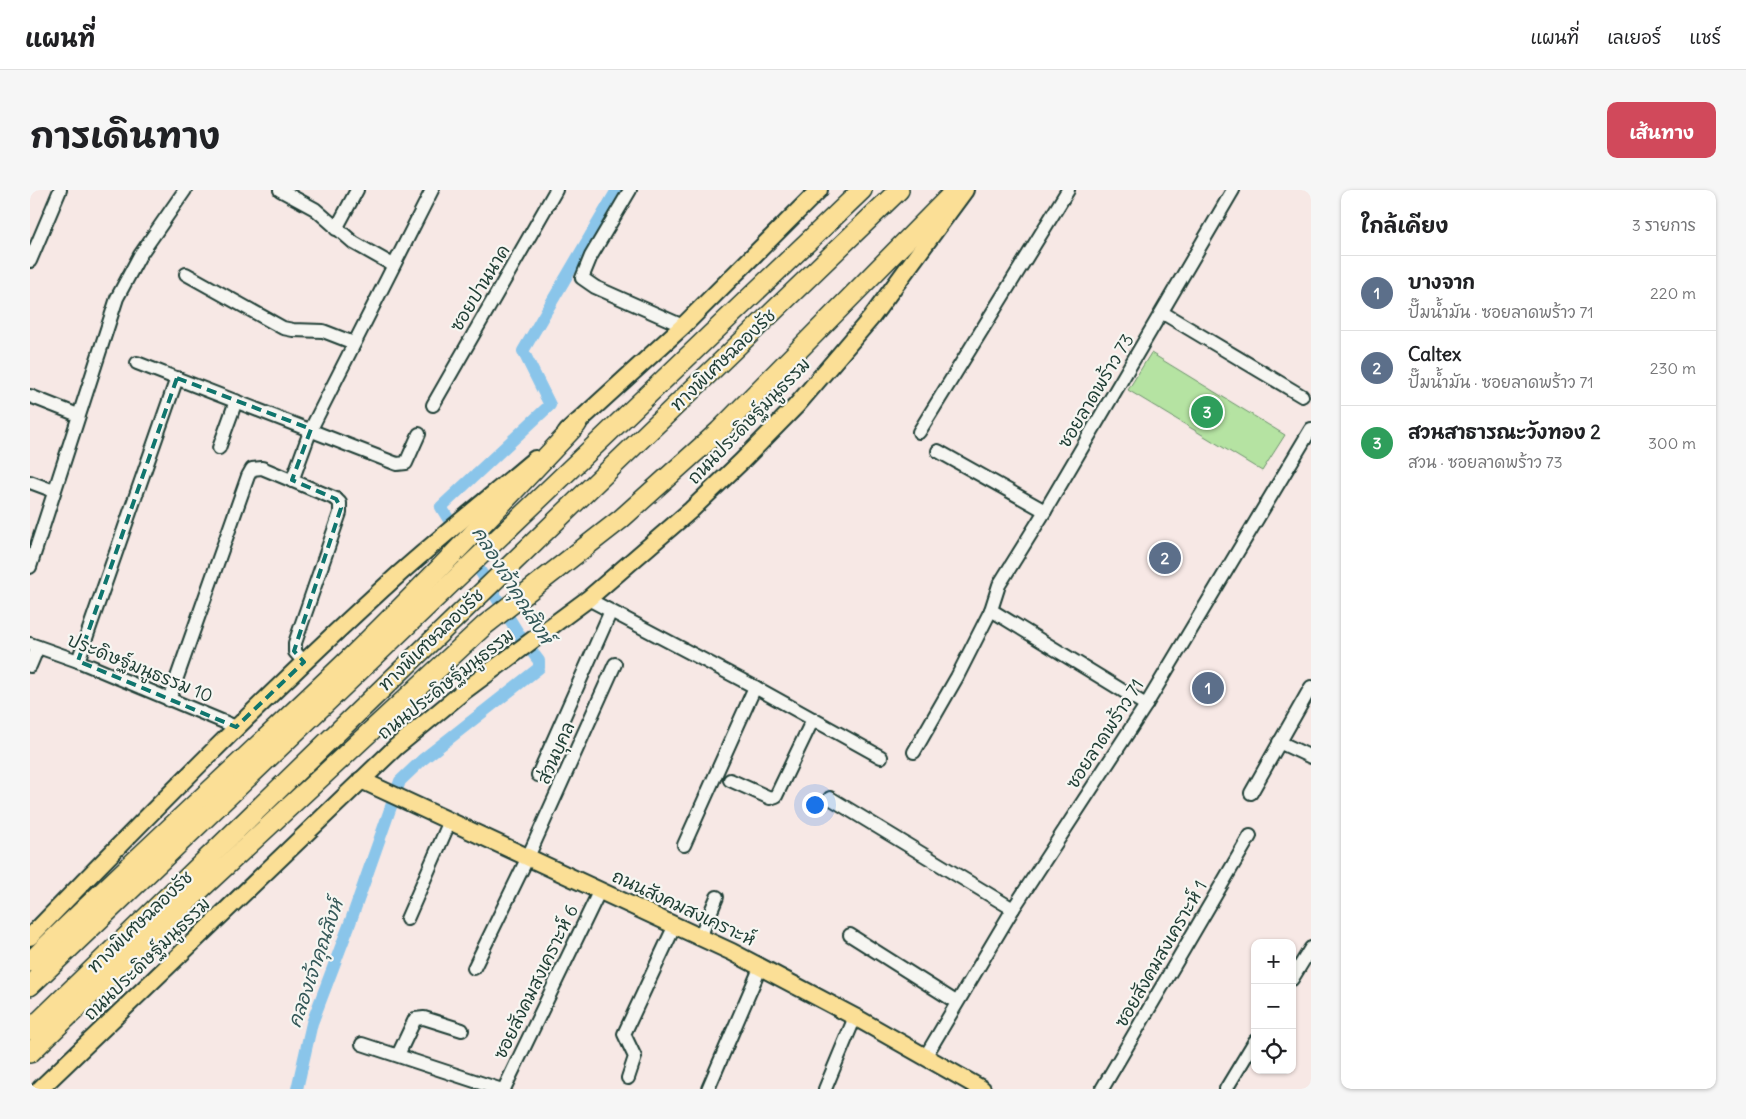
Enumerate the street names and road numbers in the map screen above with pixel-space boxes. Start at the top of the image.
street label: ซอยปานนาค [445,240,514,335]
street label: ทางพิเศษฉลองรัช [665,303,780,416]
street label: ซอยลาดพร้าว 73 [1052,329,1139,452]
street label: ถนนประดิษฐ์มนูธรรม [682,352,817,491]
street label: ทางพิเศษฉลองรัช [373,583,488,696]
street label: ถนนประดิษฐ์มนูธรรม [372,622,520,746]
street label: ประดิษฐ์มนูธรรม 10 [63,627,217,710]
street label: ซอยลาดพร้าว 71 [1061,675,1149,793]
street label: ส่วนบุคล [532,718,582,789]
street label: ถนนสังคมสงเคราะห์ [609,863,760,951]
street label: ทางพิเศษฉลองรัช [82,865,197,978]
street label: ซอยสังคมสงเคราะห์ 1 [1108,876,1212,1031]
street label: ถนนประดิษฐ์มนูธรรม [78,892,217,1027]
street label: ซอยสังคมสงเคราะห์ 6 [487,900,583,1063]

